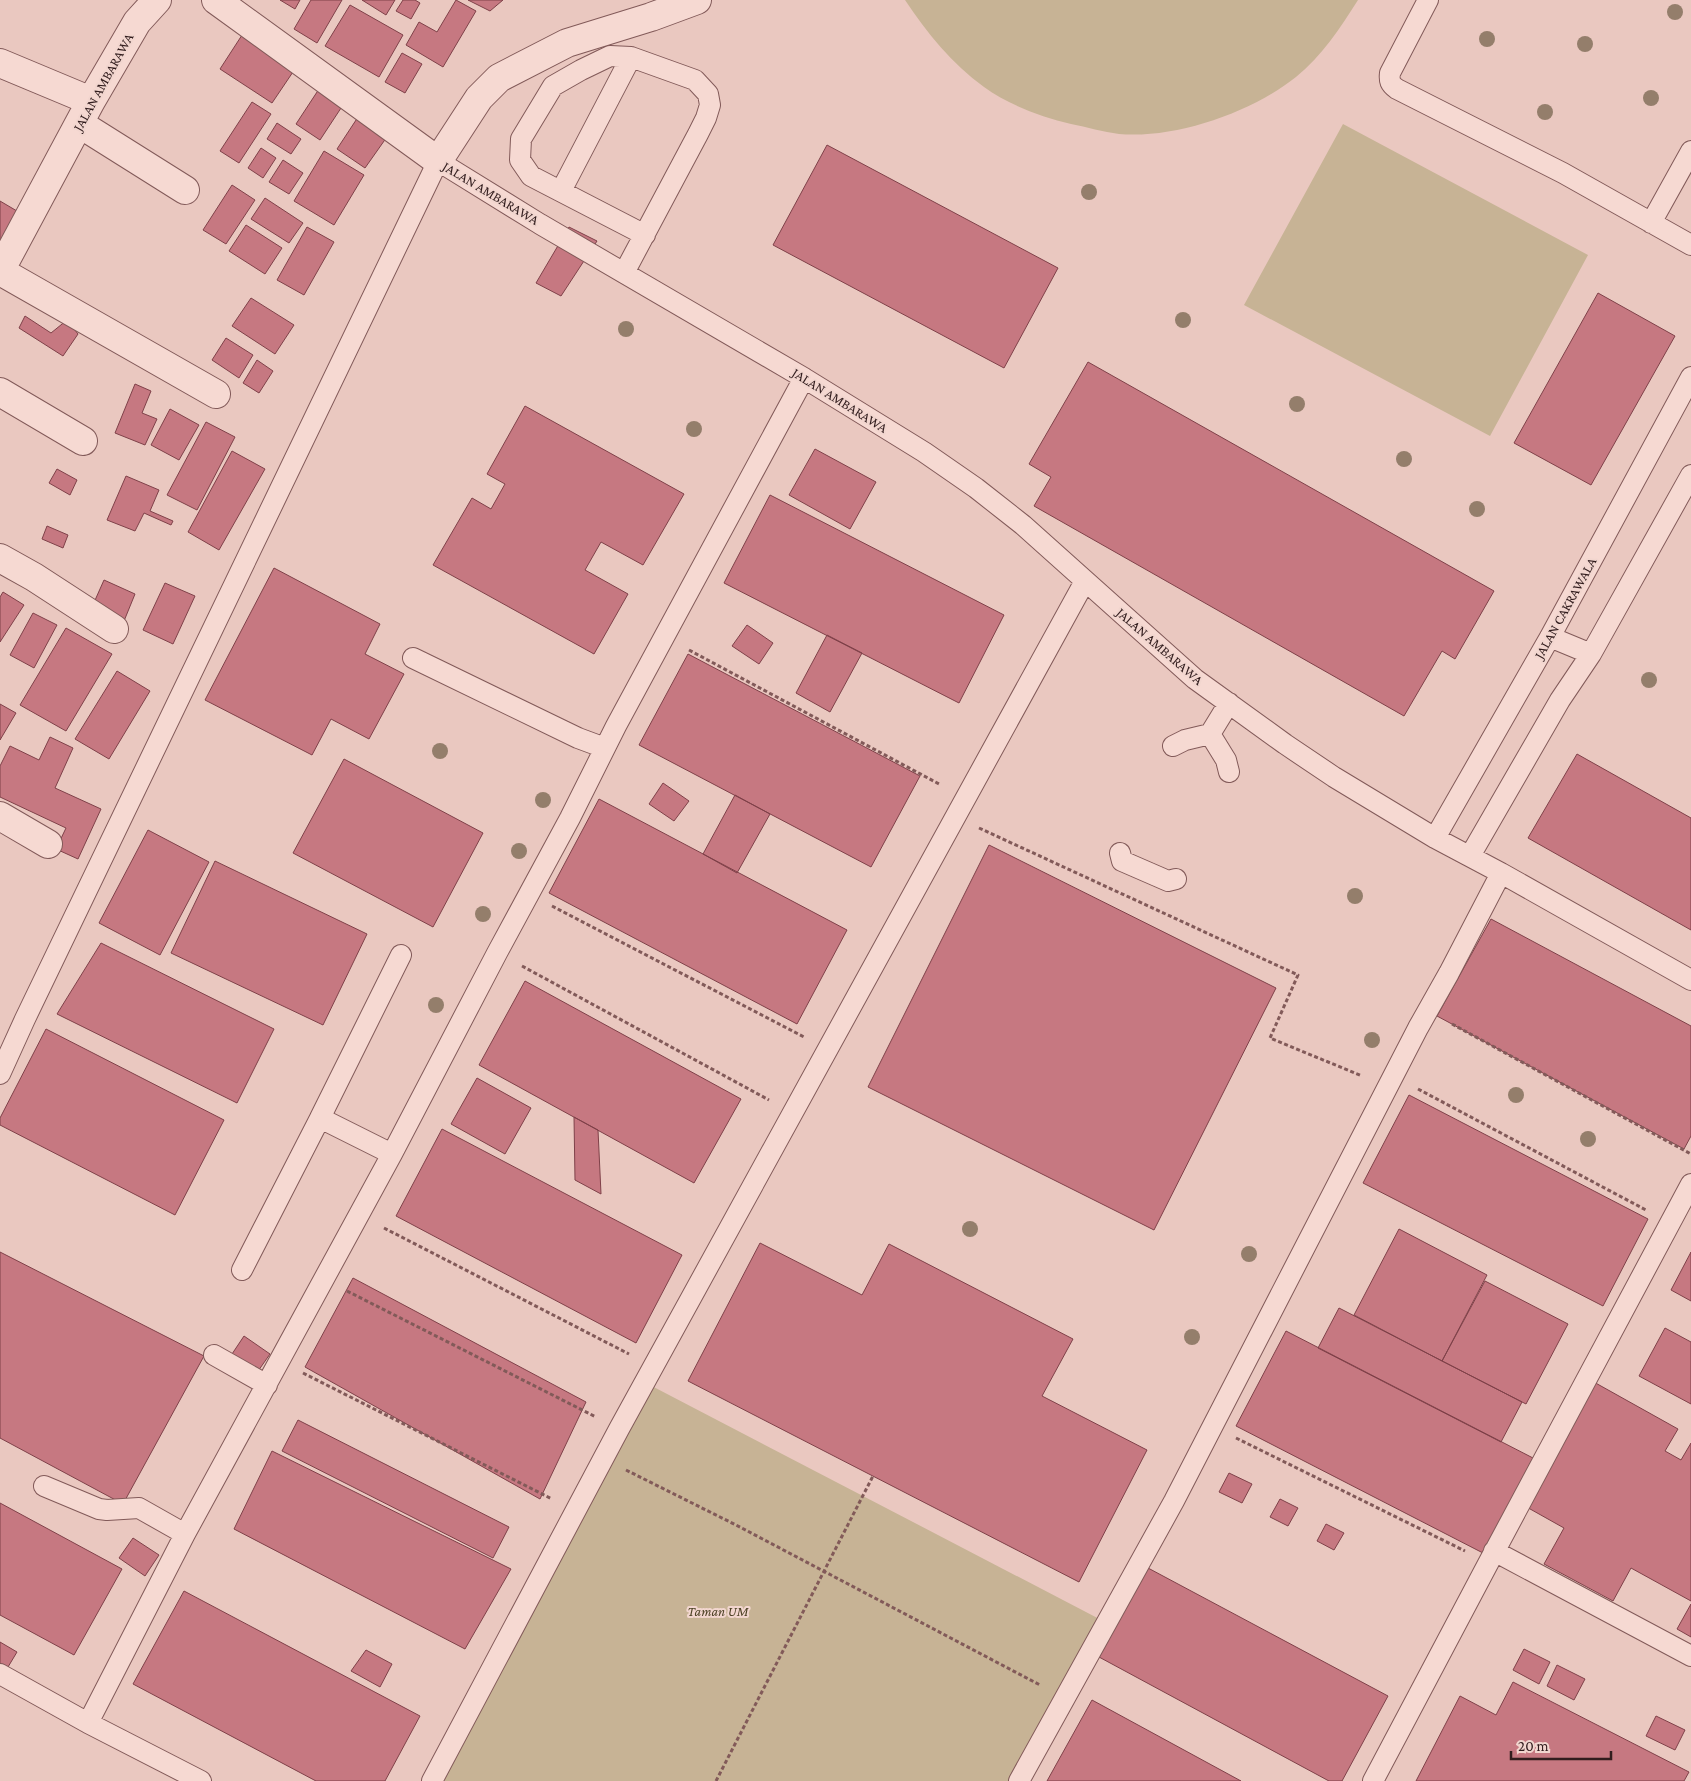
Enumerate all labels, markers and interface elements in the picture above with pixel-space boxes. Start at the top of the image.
street label: JALAN AMBARAWA [69,30,137,135]
street label: JALAN AMBARAWA [438,157,542,228]
street label: JALAN AMBARAWA [788,363,891,436]
street label: JALAN CAKRAWALA [1530,555,1599,663]
street label: JALAN AMBARAWA [1112,603,1207,688]
park label: Taman UM [688,1603,749,1619]
scale bar [1511,1728,1611,1760]
text: 20 m [1518,1738,1549,1754]

